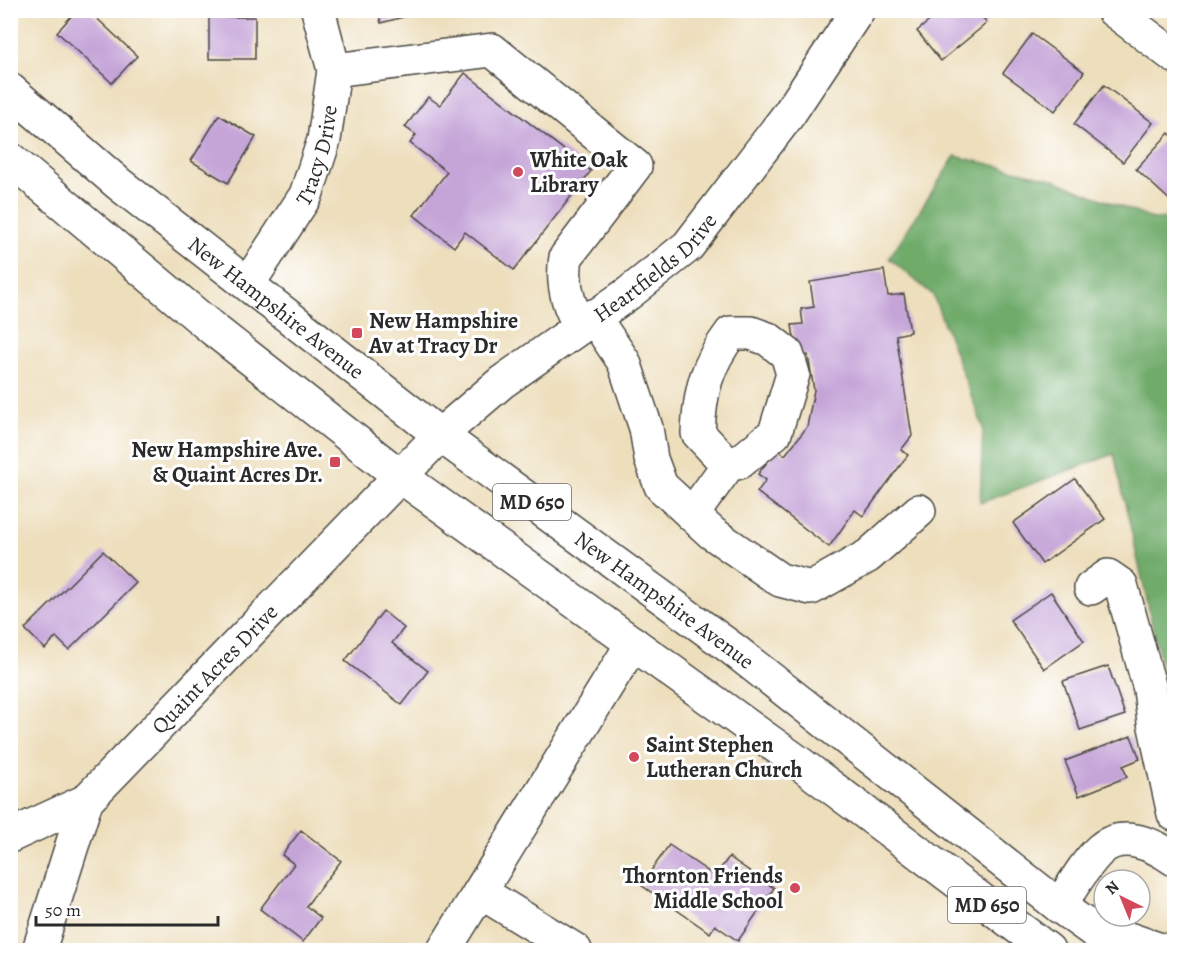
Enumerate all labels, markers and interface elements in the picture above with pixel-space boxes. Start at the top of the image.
street label: Tracy Drive [289,103,345,212]
place label: White Oak Library [529,145,628,200]
marker: White Oak Library [511,165,525,179]
street label: Heartfields Drive [588,207,724,330]
street label: New Hampshire Avenue [182,230,370,386]
place label: New Hampshire Av at Tracy Dr [368,306,518,361]
marker: New Hampshire Av at Tracy Dr [350,326,364,340]
place label: New Hampshire Ave. & Quaint Acres Dr. [131,435,323,490]
marker: New Hampshire Ave. & Quaint Acres Dr. [328,455,342,469]
road number: MD 650 [493,484,571,520]
street label: New Hampshire Avenue [568,524,760,676]
street label: Quaint Acres Drive [145,598,285,741]
place label: Saint Stephen Lutheran Church [646,730,803,785]
marker: Saint Stephen Lutheran Church [627,750,641,764]
place label: Thornton Friends Middle School [623,861,783,916]
north arrow [1092,868,1152,928]
text: N [1101,876,1124,900]
marker: Thornton Friends Middle School [788,881,802,895]
road number: MD 650 [948,887,1026,923]
scale bar [36,889,218,927]
text: 50 m [45,898,81,922]

